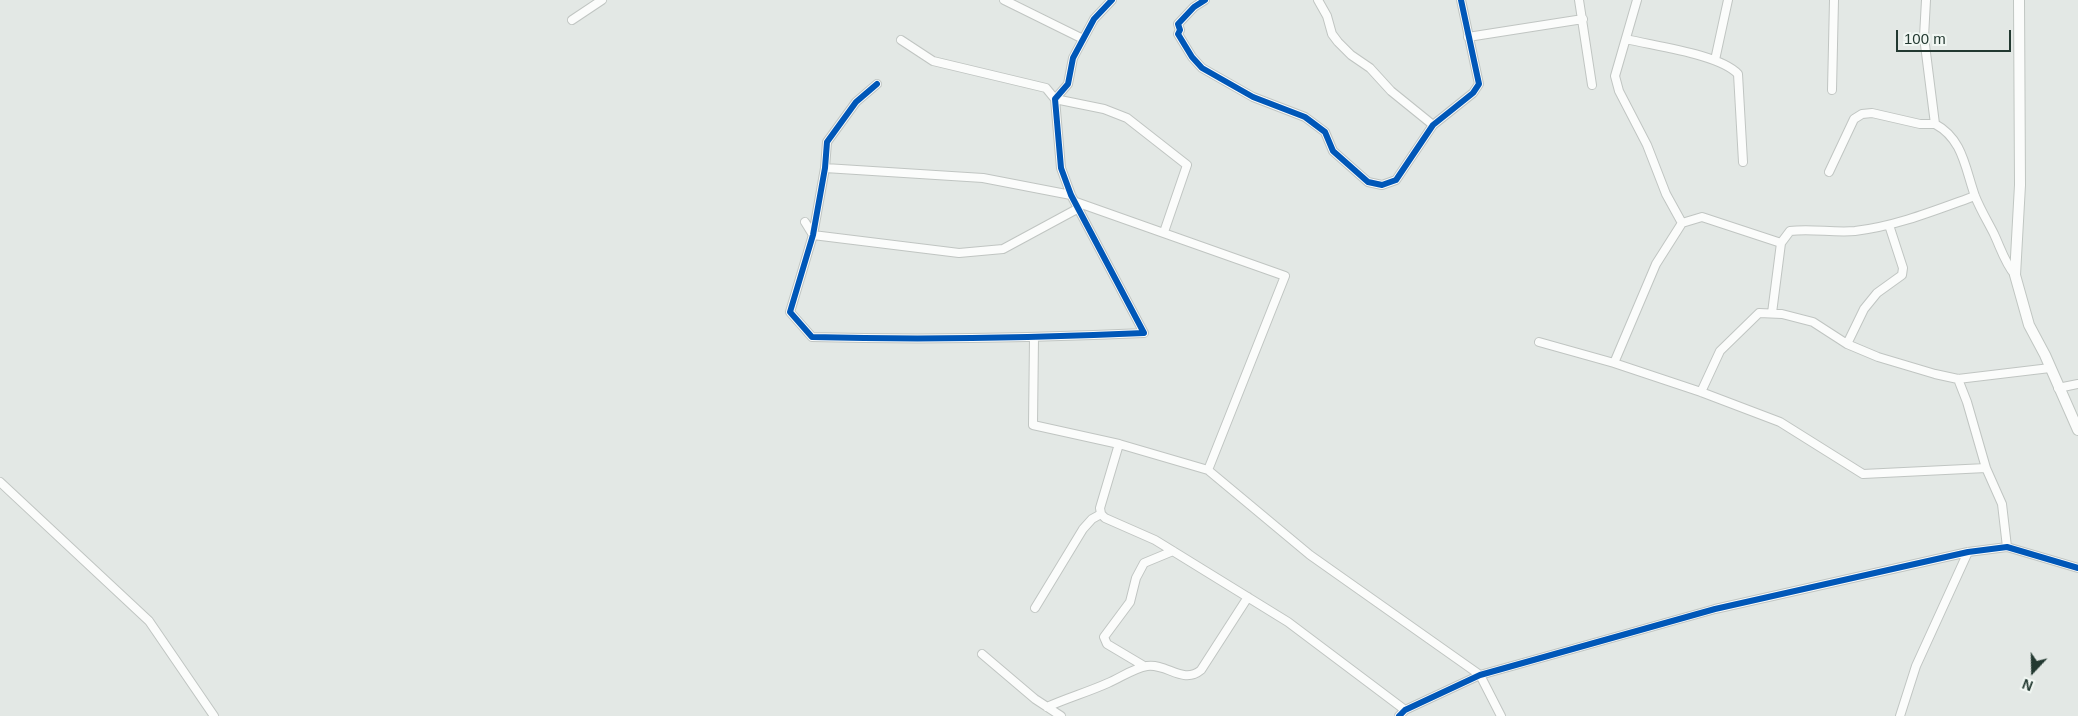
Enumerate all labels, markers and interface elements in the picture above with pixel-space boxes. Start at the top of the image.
scale bar [1898,20,2013,52]
text: 100 m [1904,30,1946,47]
north arrow [2008,646,2058,696]
text: N [2020,676,2035,694]

